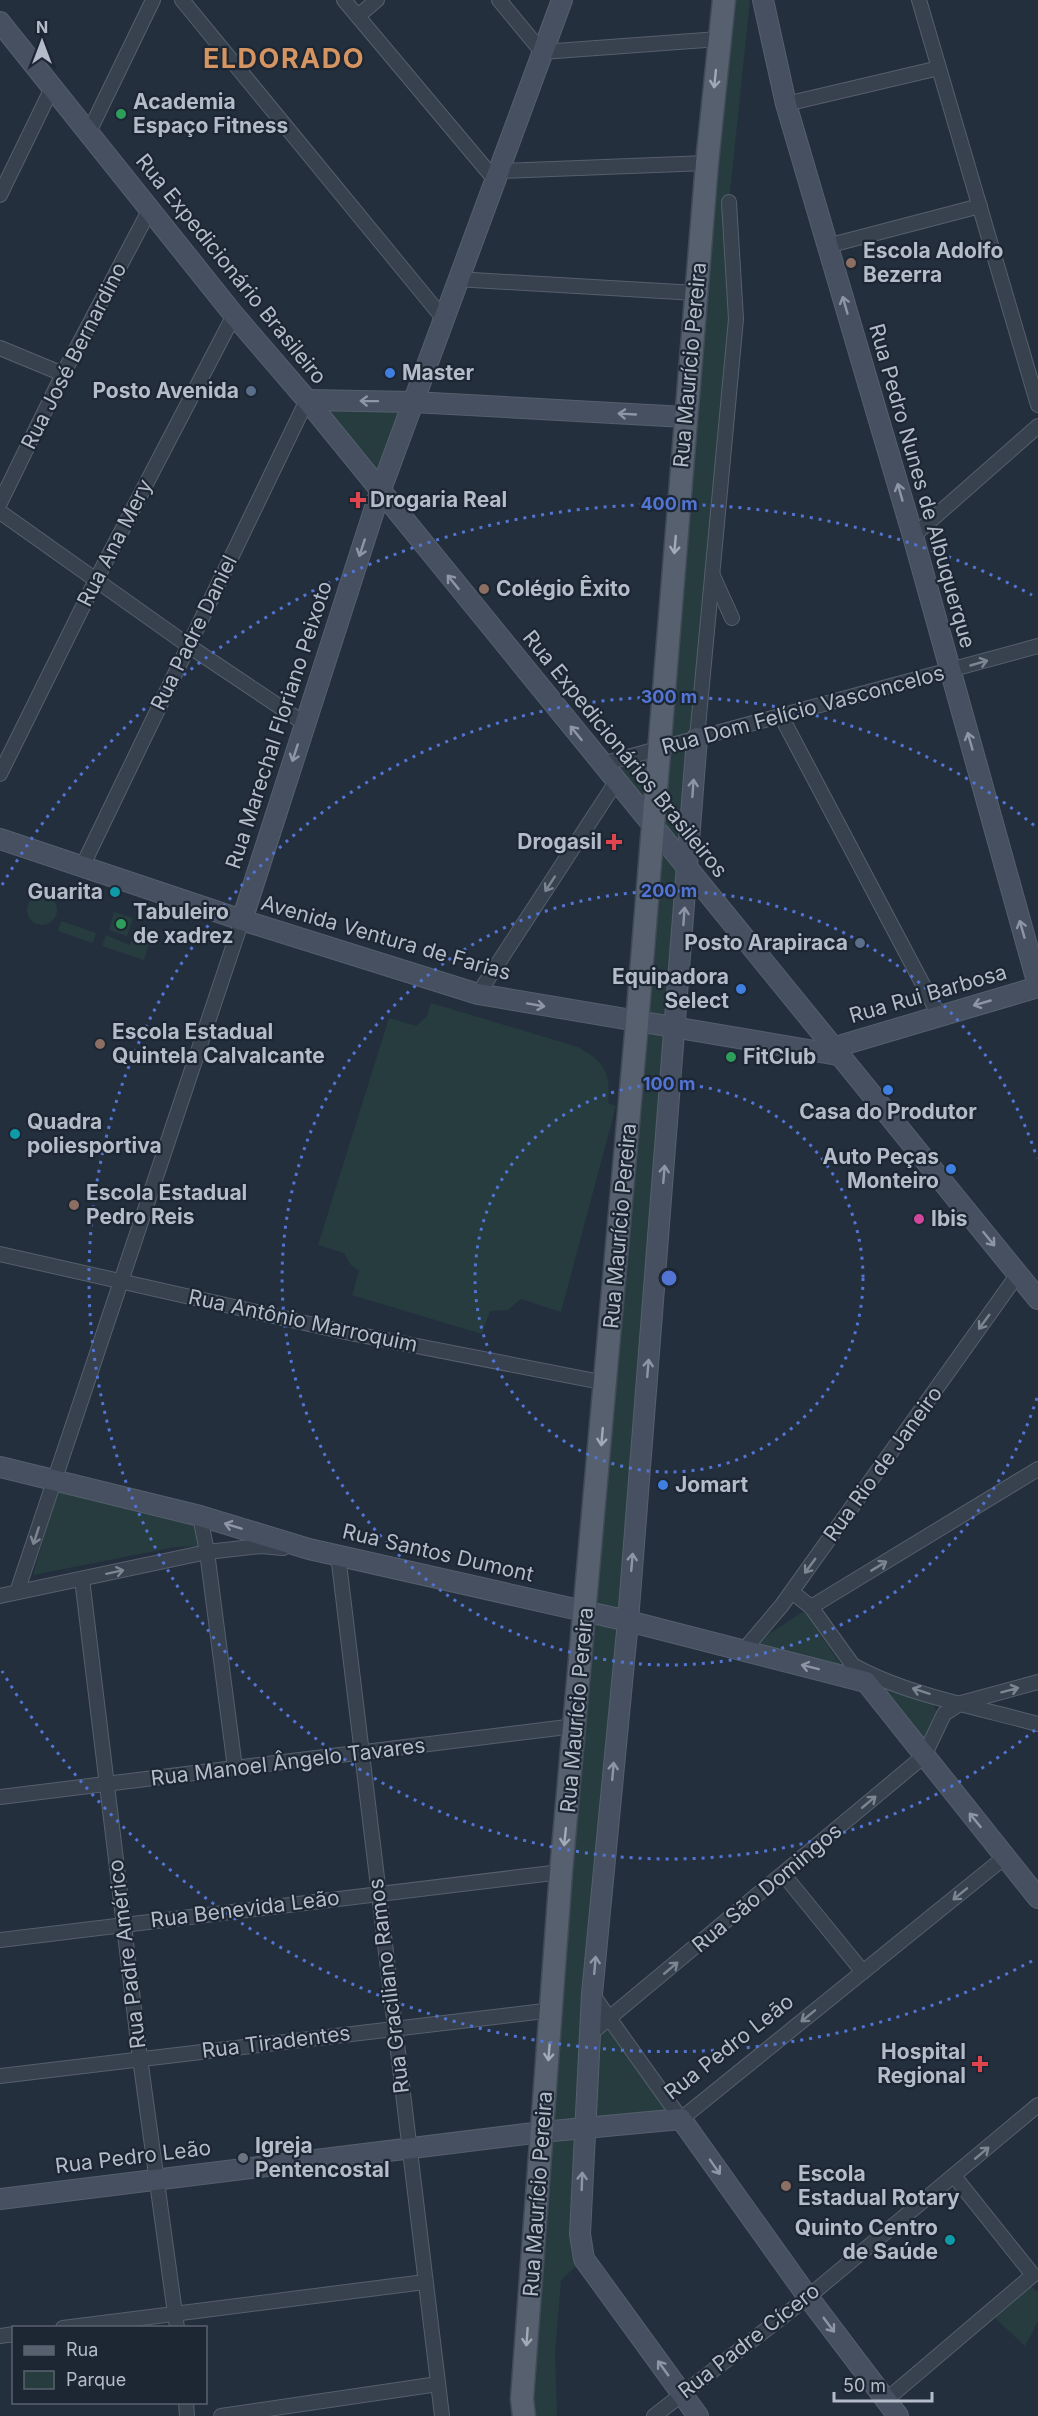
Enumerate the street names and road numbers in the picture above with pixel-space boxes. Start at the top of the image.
street label: Rua Expedicionário Brasileiro [131,149,332,389]
street label: Rua José Bernardino [16,258,132,453]
street label: Rua Maurício Pereira [668,261,711,469]
street label: Rua Pedro Nunes de Albuquerque [864,321,981,651]
street label: Rua Ana Mery [72,475,157,611]
street label: Rua Padre Daniel [145,551,242,714]
street label: Rua Marechal Floriano Peixoto [220,578,337,872]
street label: Rua Expedicionários Brasileiros [518,625,733,882]
street label: Rua Dom Felício Vasconcelos [659,660,947,759]
street label: Avenida Ventura de Farias [258,890,514,985]
street label: Rua Rui Barbosa [846,959,1009,1028]
street label: Rua Maurício Pereira [598,1122,641,1330]
street label: Rua Antônio Marroquim [186,1284,420,1357]
street label: Rua Rio de Janeiro [818,1381,947,1546]
street label: Rua Santos Dumont [340,1518,536,1587]
street label: Rua Maurício Pereira [555,1606,598,1814]
street label: Rua Manoel Ângelo Tavares [149,1731,426,1791]
street label: Rua São Domingos [687,1818,847,1957]
street label: Rua Padre Américo [102,1858,151,2050]
street label: Rua Graciliano Ramos [363,1877,414,2095]
street label: Rua Benevida Leão [149,1885,341,1932]
street label: Rua Pedro Leão [659,1988,798,2105]
street label: Rua Tiradentes [200,2020,352,2063]
street label: Rua Maurício Pereira [518,2090,557,2298]
street label: Rua Pedro Leão [54,2135,212,2178]
street label: Rua Padre Cícero [673,2278,824,2403]

